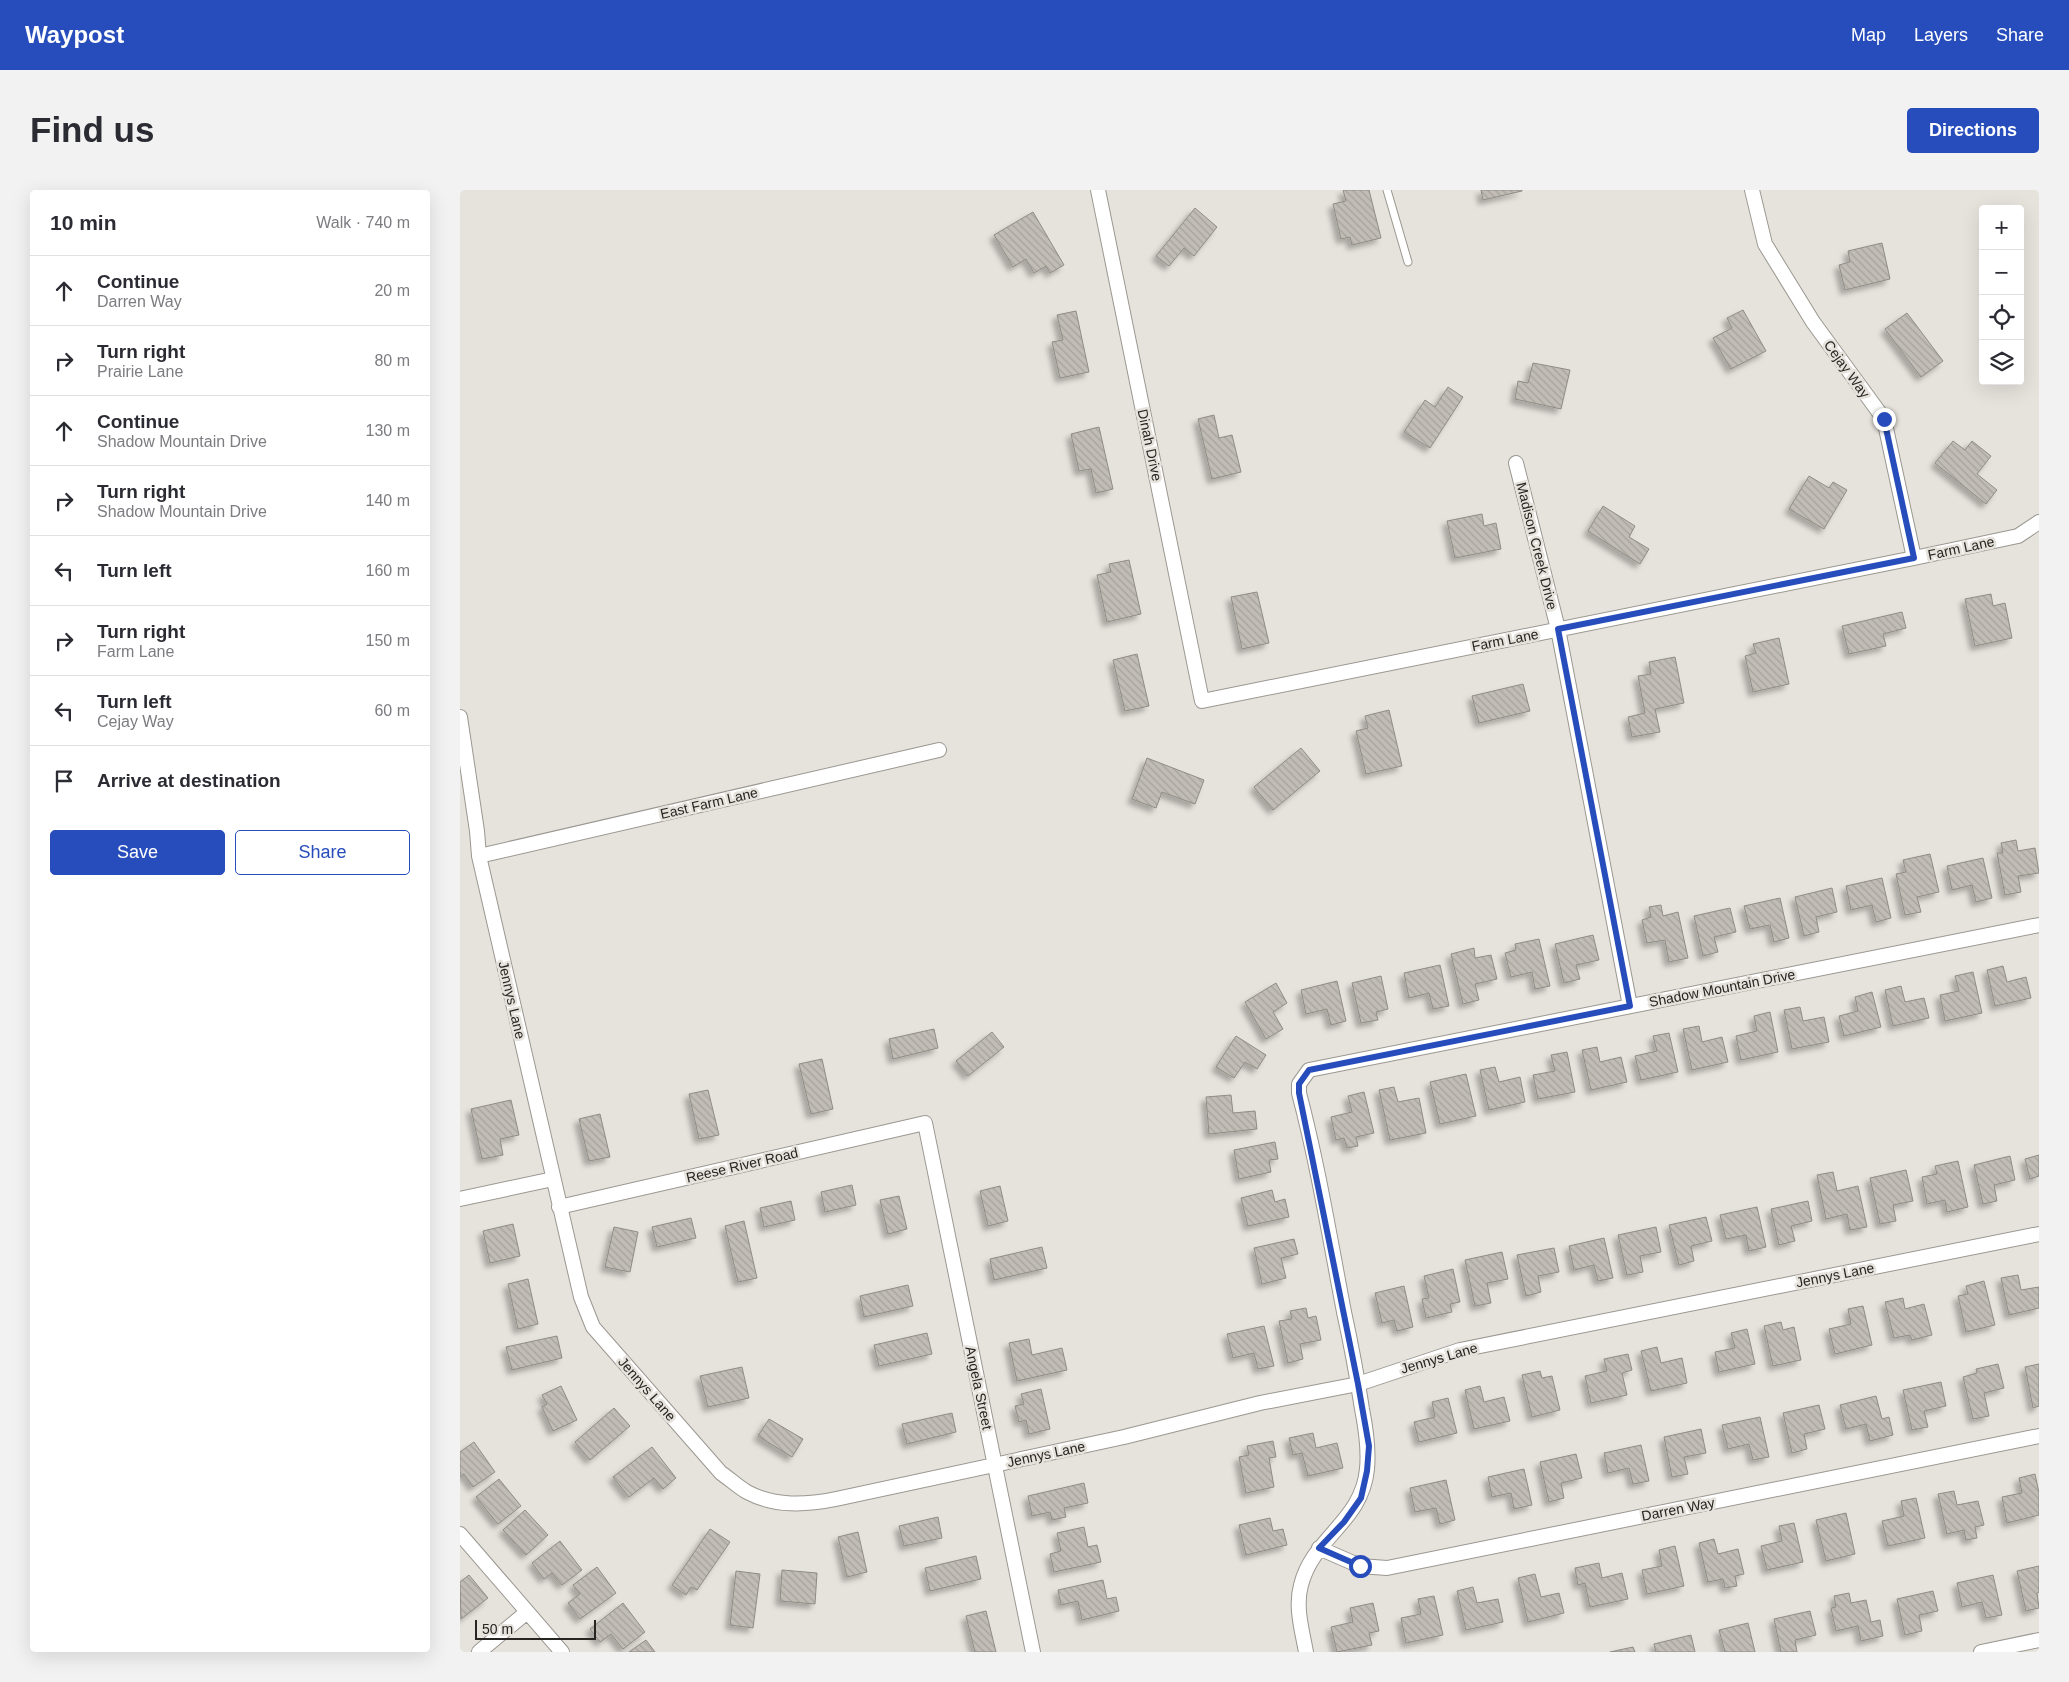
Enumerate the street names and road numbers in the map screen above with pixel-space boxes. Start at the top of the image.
street label: Cejay Way [1821,337,1873,401]
street label: Dinah Drive [1135,408,1165,483]
street label: Madison Creek Drive [1513,481,1561,612]
street label: Farm Lane [1926,533,1996,563]
street label: Farm Lane [1470,626,1540,654]
street label: East Farm Lane [659,784,760,822]
street label: Jennys Lane [495,960,529,1041]
street label: Shadow Mountain Drive [1648,966,1797,1010]
street label: Reese River Road [684,1144,800,1186]
street label: Jennys Lane [1794,1260,1876,1290]
street label: Jennys Lane [1399,1339,1480,1377]
street label: Angela Street [962,1345,996,1431]
street label: Jennys Lane [615,1354,679,1424]
street label: Jennys Lane [1006,1438,1087,1470]
street label: Darren Way [1640,1494,1716,1524]

